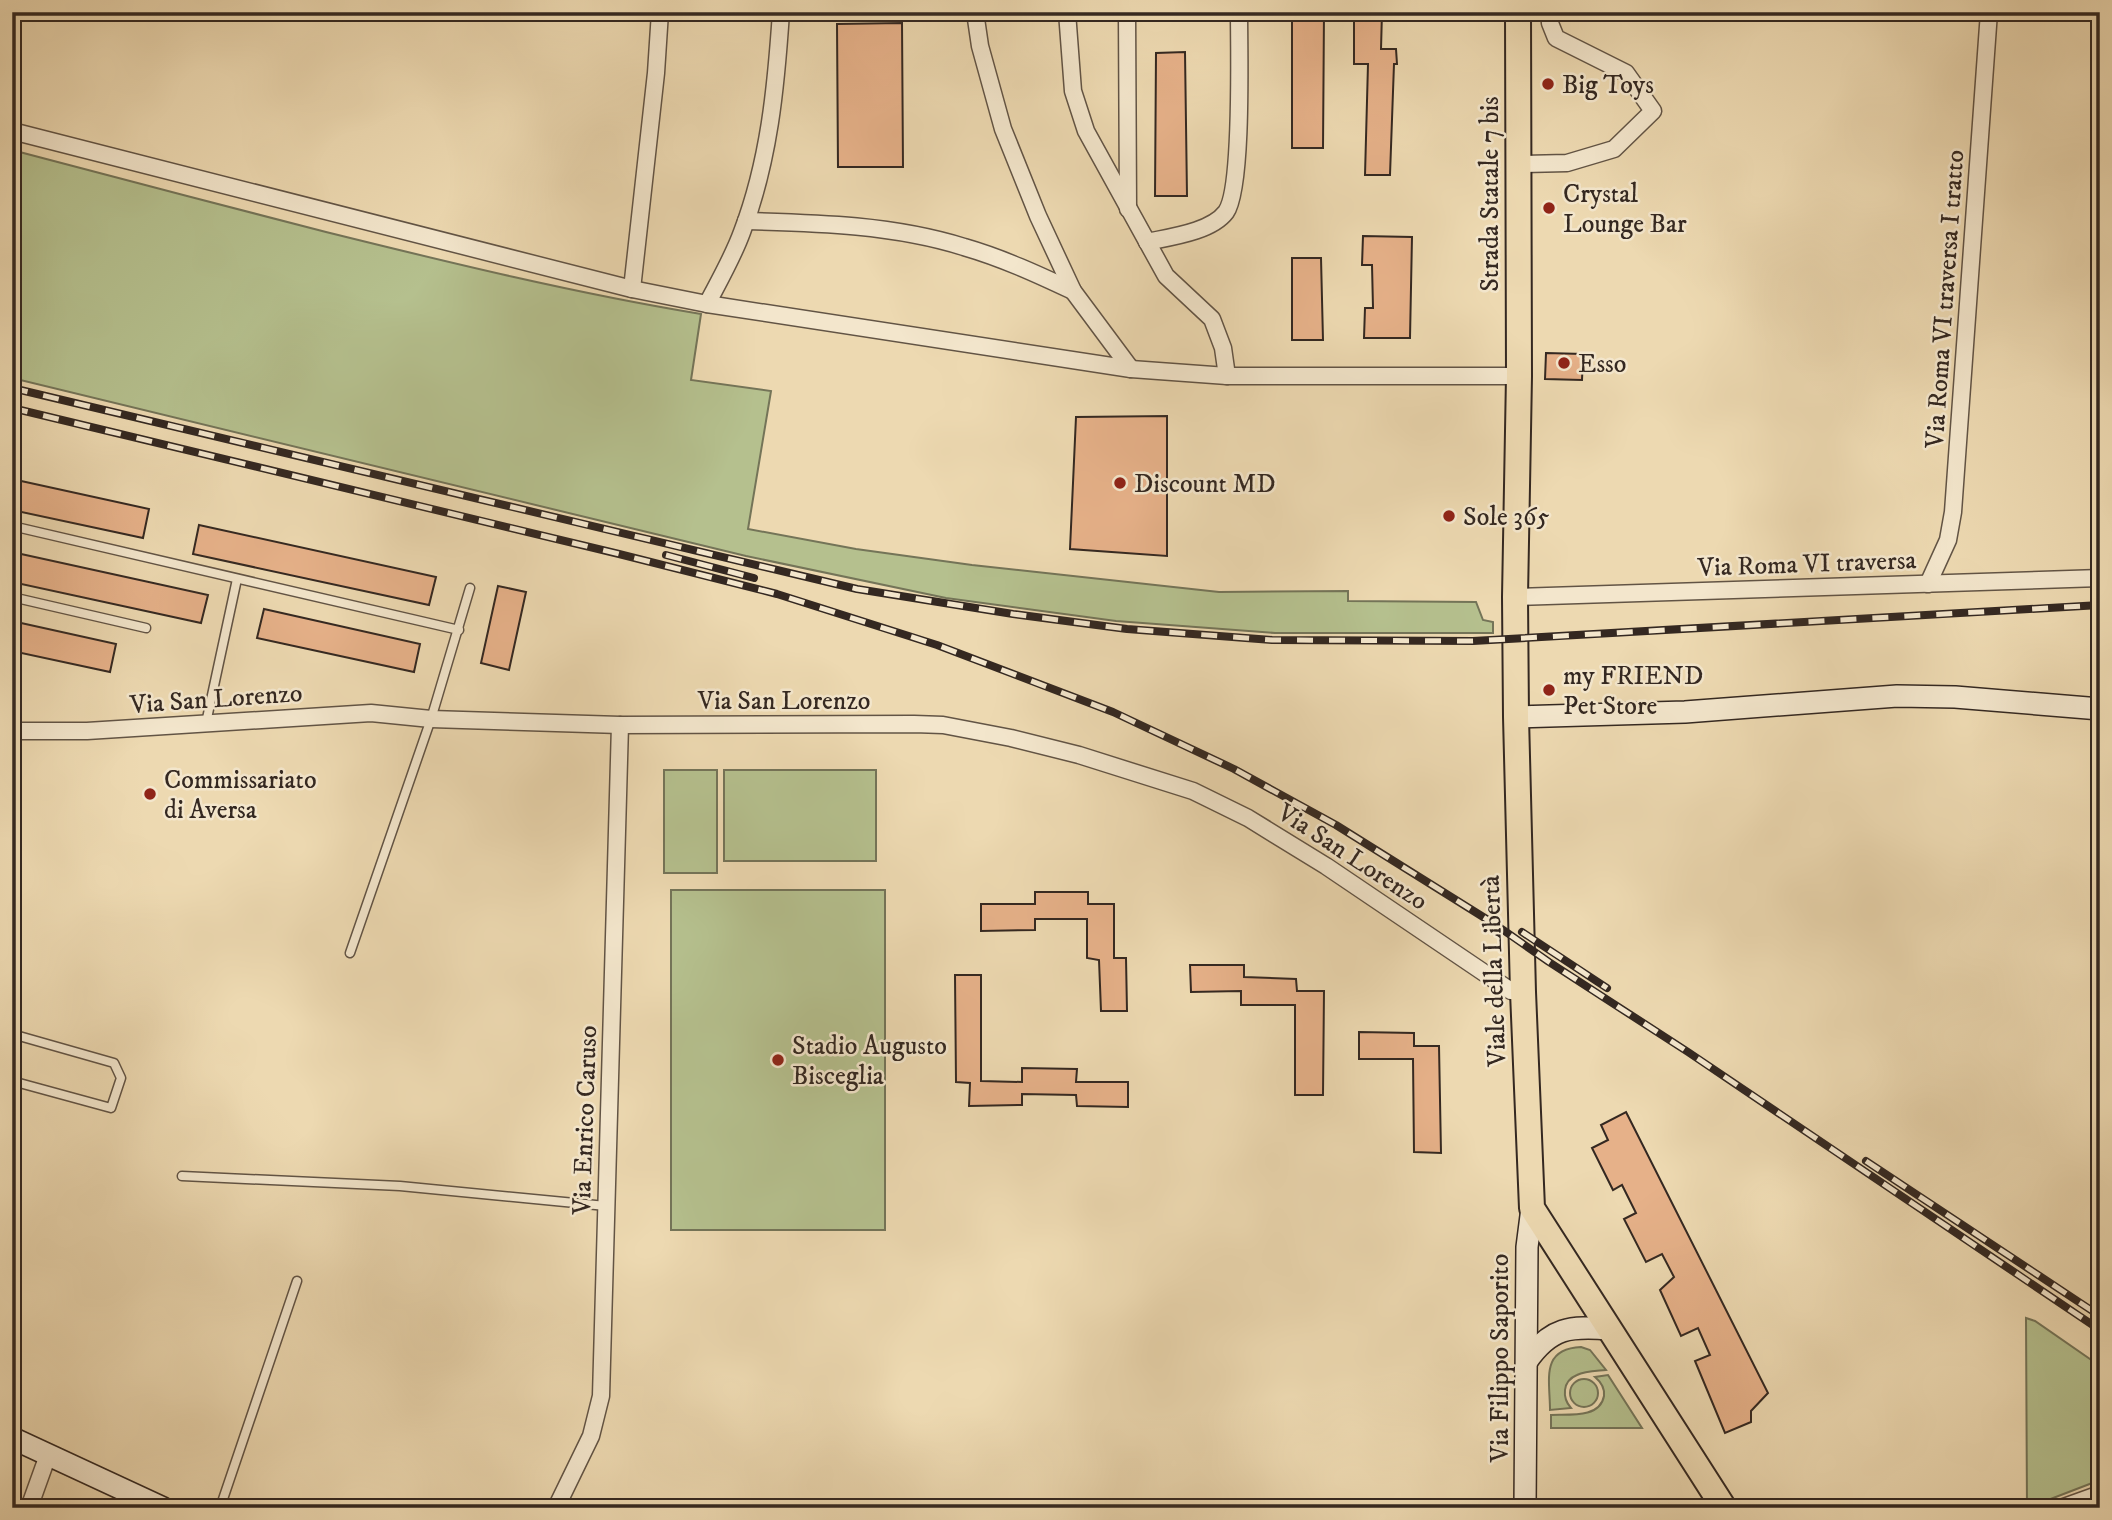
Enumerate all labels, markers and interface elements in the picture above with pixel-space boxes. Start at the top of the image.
place label: Big Toys [1562,69,1654,102]
marker: Big Toys [1540,76,1556,92]
street label: Strada Statale 7 bis [1474,96,1507,292]
street label: Via Roma VI traversa I tratto [1919,149,1972,450]
place label: Crystal Lounge Bar [1563,178,1687,241]
marker: Crystal Lounge Bar [1541,200,1557,216]
place label: Esso [1578,348,1626,381]
marker: Esso [1556,355,1572,371]
place label: Discount MD [1134,468,1276,501]
marker: Discount MD [1112,475,1128,491]
place label: Sole 365 [1463,501,1549,534]
marker: Sole 365 [1441,508,1457,524]
street label: Via Roma VI traversa [1696,544,1917,585]
place label: my FRIEND Pet Store [1563,660,1703,723]
street label: Via San Lorenzo [128,677,303,722]
marker: my FRIEND Pet Store [1541,682,1557,698]
street label: Via San Lorenzo [697,685,870,718]
place label: Commissariato di Aversa [164,764,317,827]
marker: Commissariato di Aversa [142,786,158,802]
street label: Via San Lorenzo [1270,796,1434,918]
street label: Viale della Libertà [1475,875,1514,1068]
street label: Via Enrico Caruso [566,1025,605,1216]
place label: Stadio Augusto Bisceglia [792,1030,947,1093]
marker: Stadio Augusto Bisceglia [770,1052,786,1068]
street label: Via Filippo Saporito [1484,1254,1517,1463]

